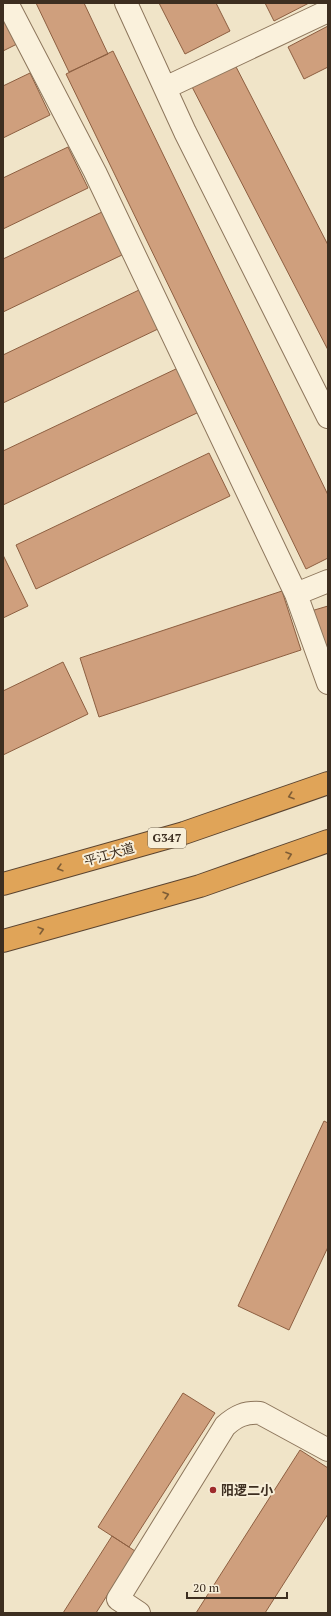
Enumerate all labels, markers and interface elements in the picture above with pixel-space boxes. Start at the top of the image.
one-way arrow [288,791,295,800]
road number: G347 [148,828,186,848]
street label: 平江大道 [82,838,136,870]
one-way arrow [286,851,293,859]
one-way arrow [57,863,64,872]
one-way arrow [162,891,169,900]
one-way arrow [37,926,44,935]
place label: 阳逻二小 [221,1481,274,1499]
marker: 阳逻二小 [208,1485,218,1495]
scale bar [187,1574,287,1600]
text: 20 m [193,1580,220,1595]

